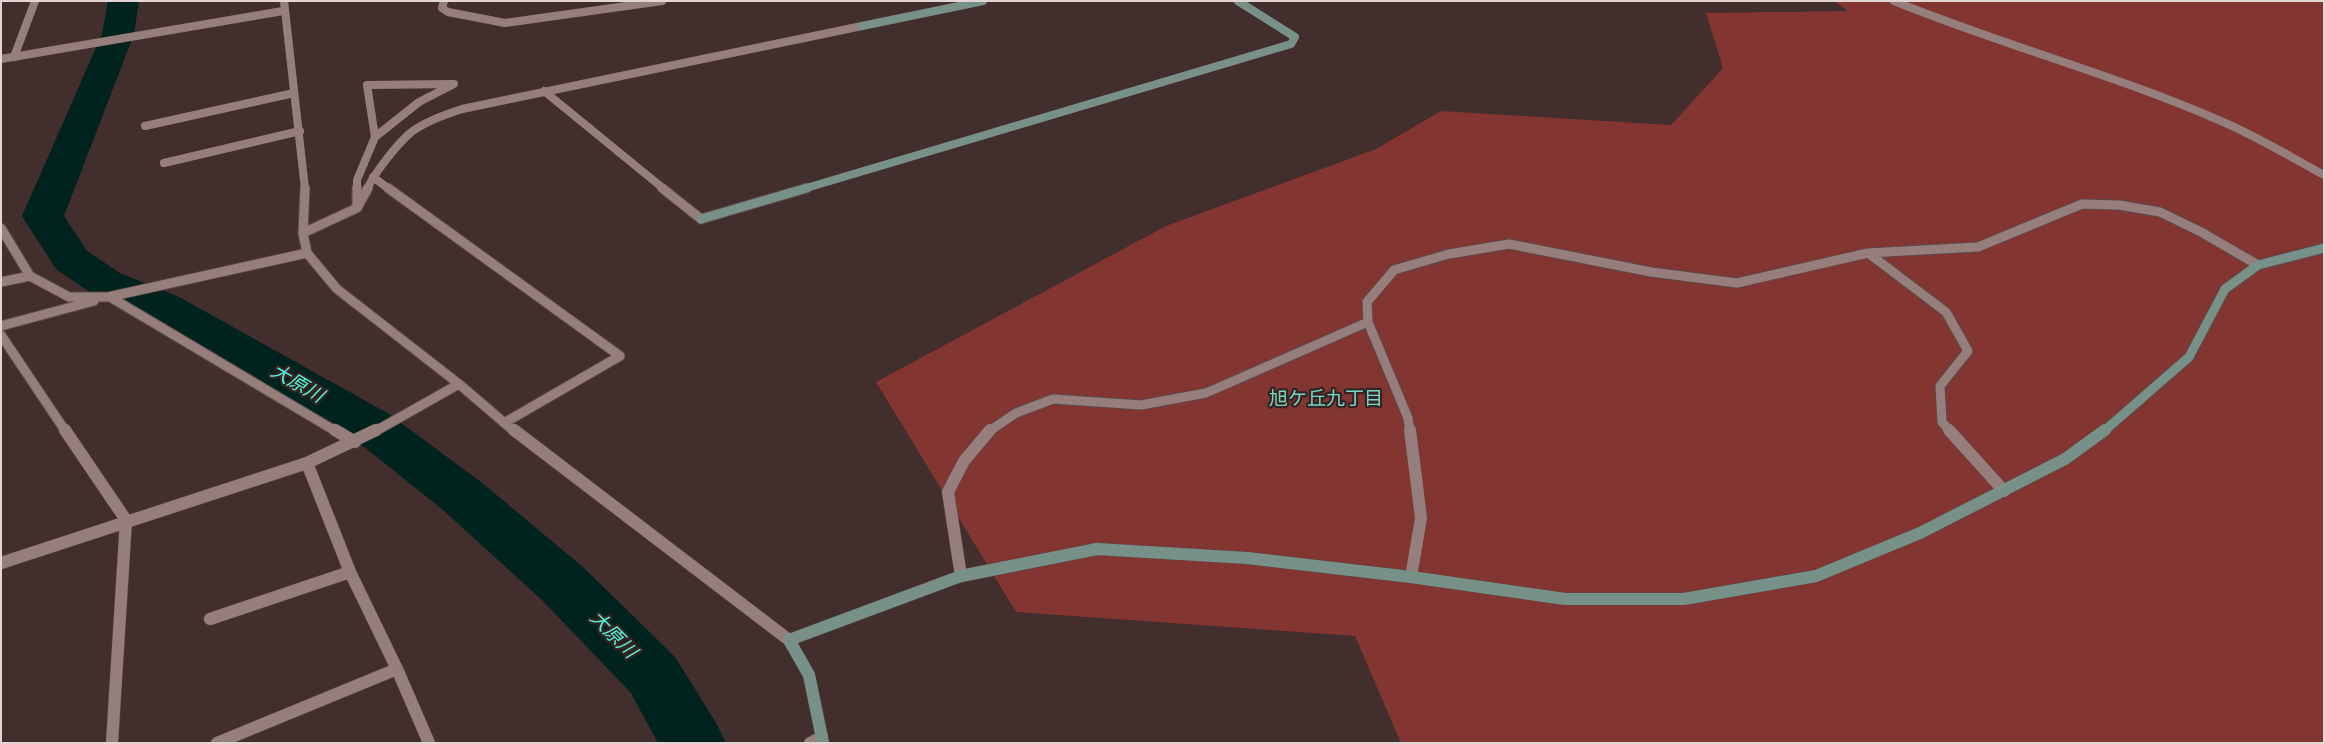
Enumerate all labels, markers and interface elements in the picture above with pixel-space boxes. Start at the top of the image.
water label: 大原川 [267,360,327,408]
district label: 旭ケ丘九丁目 [1269,388,1383,410]
water label: 大原川 [585,607,641,663]

